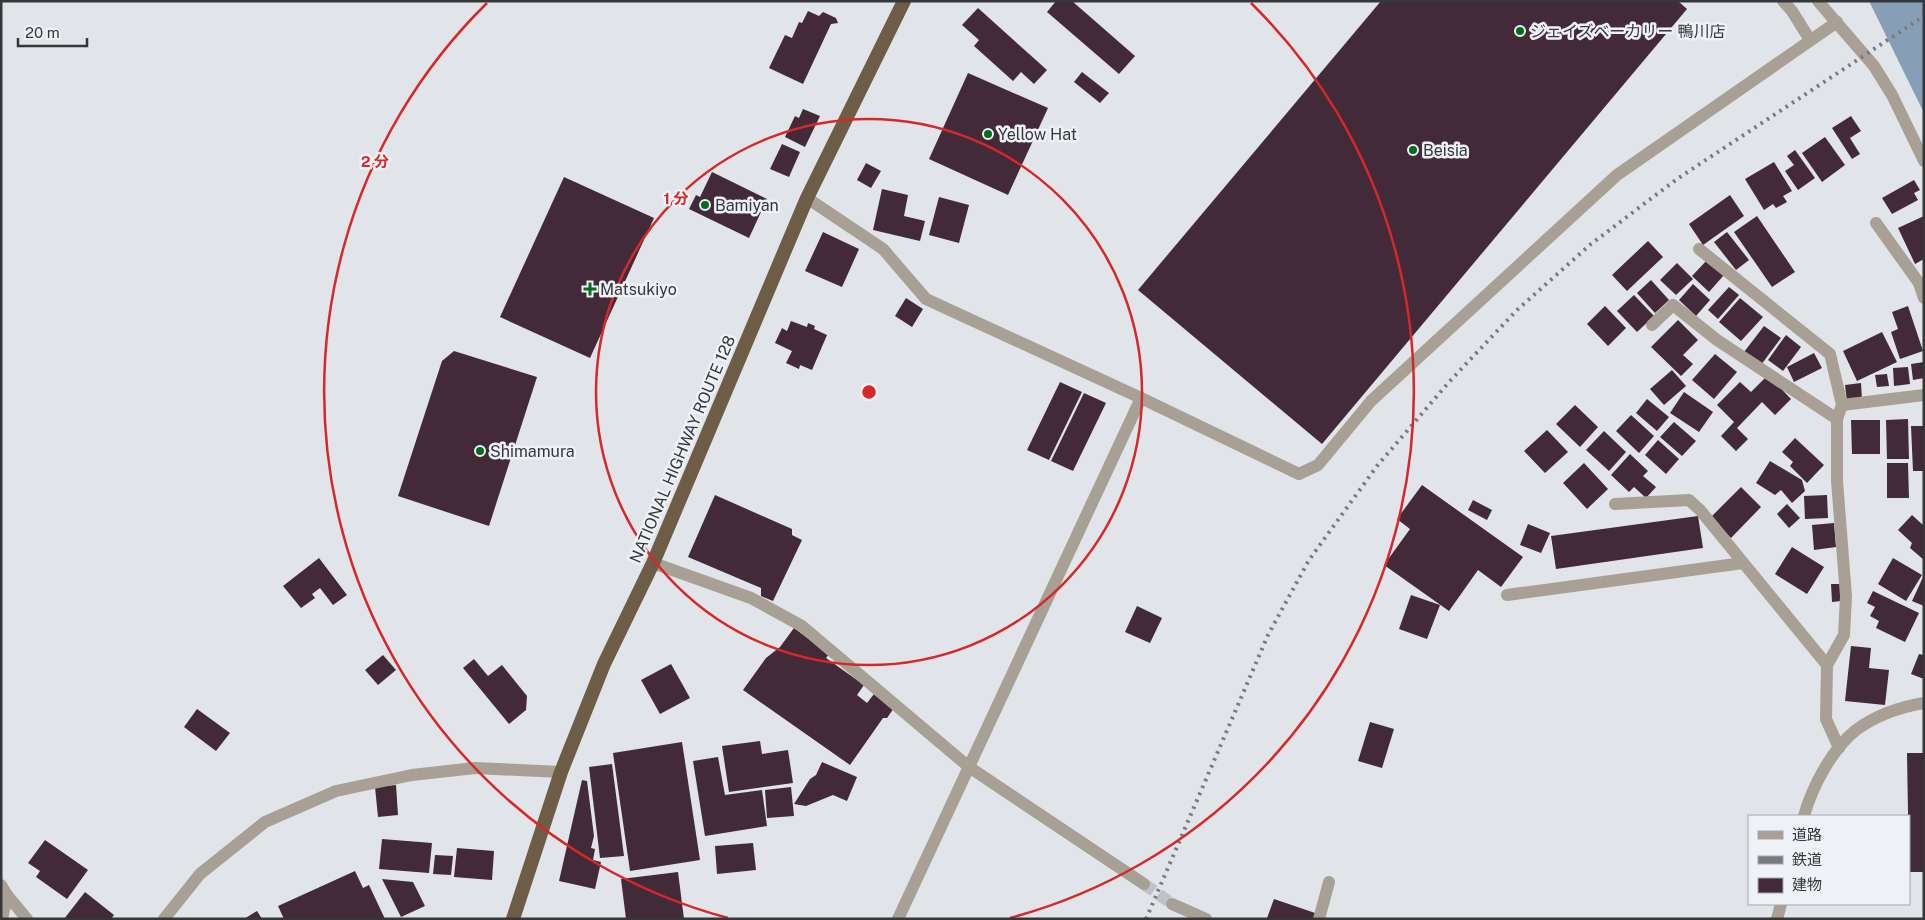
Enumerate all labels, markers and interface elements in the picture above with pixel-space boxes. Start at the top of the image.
scale bar [18,15,86,47]
place label: ジェイズベーカリー 鴨川店 [1530,22,1725,41]
text: 20 m [25,24,60,41]
marker: ジェイズベーカリー 鴨川店 [1514,25,1526,37]
place label: Yellow Hat [998,125,1077,144]
marker: Yellow Hat [982,128,994,140]
place label: Beisia [1423,141,1468,160]
marker: Beisia [1407,144,1419,156]
text: 2 分 [361,153,389,170]
text: 1 分 [664,190,688,207]
place label: Bamiyan [715,196,779,215]
marker: Bamiyan [699,199,711,211]
place label: Matsukiyo [600,280,677,299]
marker: Matsukiyo [584,283,596,295]
street label: NATIONAL HIGHWAY ROUTE 128 [626,333,739,566]
centre of rings [860,383,878,401]
place label: Shimamura [490,442,575,461]
marker: Shimamura [474,445,486,457]
legend [1748,815,1910,905]
text: 道路 [1792,826,1822,843]
text: 鉄道 [1792,851,1822,868]
text: 建物 [1792,876,1822,893]

